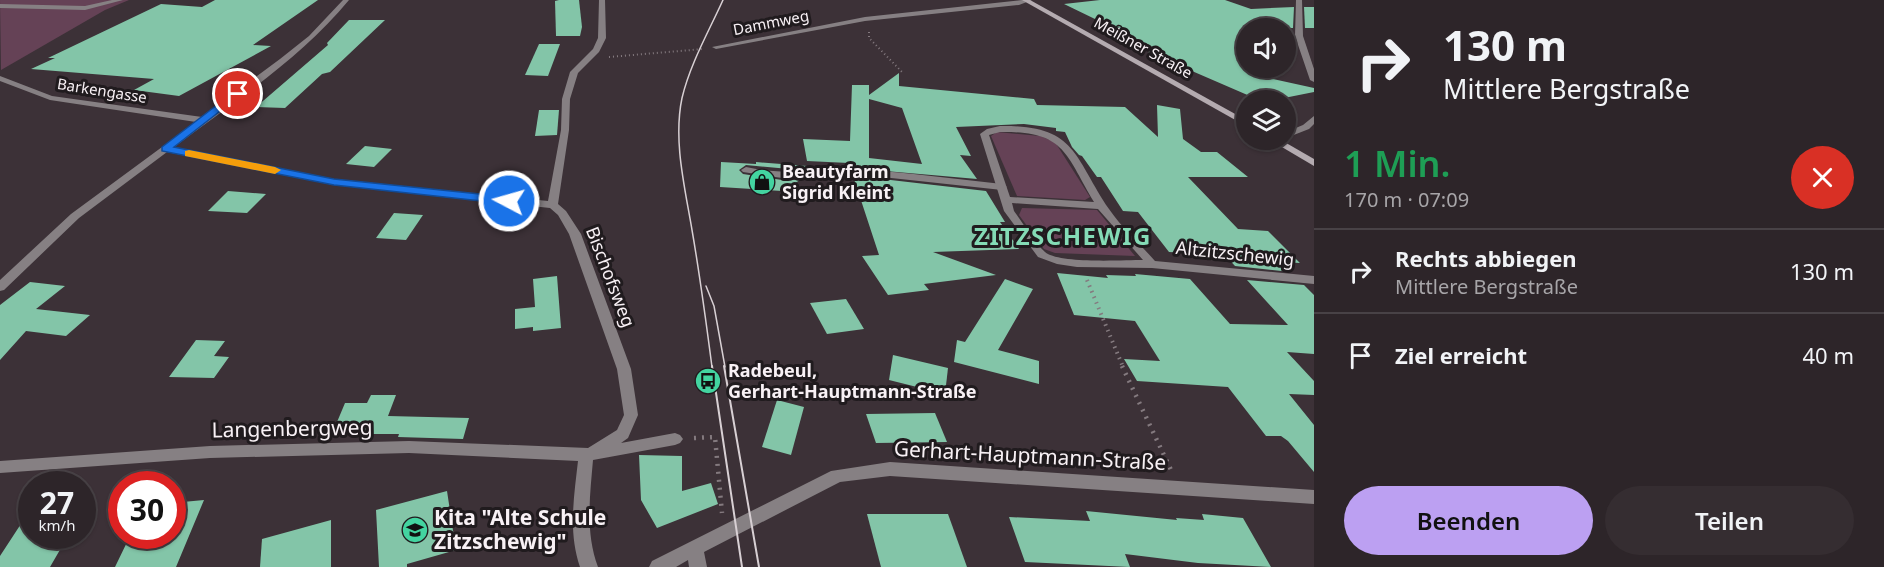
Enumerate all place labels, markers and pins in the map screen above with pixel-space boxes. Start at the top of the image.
pin [212,68,263,119]
place label: Beautyfarm Sigrid Kleint [782,159,891,204]
shop icon: Beautyfarm Sigrid Kleint [747,167,777,197]
place label: Radebeul, Gerhart-Hauptmann-Straße [728,358,976,403]
bus stop icon: Radebeul, Gerhart-Hauptmann-Straße [693,366,723,396]
place label: Kita "Alte Schule Zitzschewig" [434,503,606,555]
school or university icon: Kita "Alte Schule Zitzschewig" [400,515,430,545]

